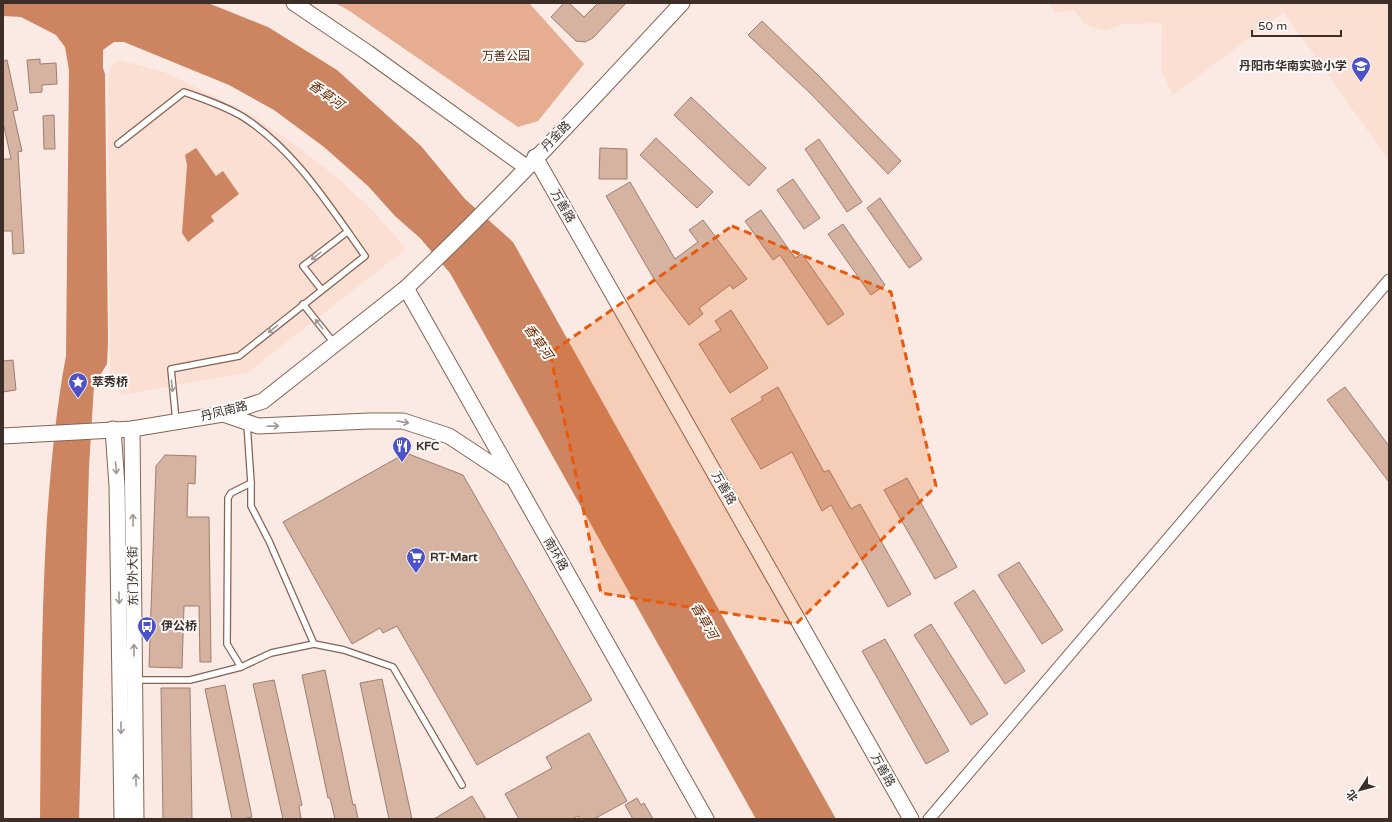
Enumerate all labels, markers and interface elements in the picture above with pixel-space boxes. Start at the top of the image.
scale bar [1252,12,1341,38]
text: 50 m [1258,19,1287,33]
park label: 万善公园 [482,49,530,63]
school or university icon: 丹阳市华南实验小学 [1350,55,1372,83]
place label: 丹阳市华南实验小学 [1239,59,1347,73]
water label: 香草河 [306,77,349,115]
street label: 丹金路 [538,118,574,154]
street label: 万善路 [548,187,578,225]
one-way arrow [311,251,322,260]
one-way arrow [314,318,323,329]
water label: 香草河 [520,321,557,365]
one-way arrow [268,324,278,333]
place icon: 萃秀桥 [67,371,89,399]
place label: 萃秀桥 [92,375,128,389]
one-way arrow [169,379,176,392]
street label: 丹凤南路 [199,398,249,424]
one-way arrow [396,419,409,427]
one-way arrow [266,422,279,430]
restaurant icon: KFC [391,435,413,463]
place label: KFC [416,439,440,453]
one-way arrow [113,461,120,474]
street label: 万善路 [709,469,739,507]
one-way arrow [129,514,137,527]
street label: 南环路 [541,535,571,573]
street label: 东门外大街 [125,546,141,606]
supermarket icon: RT-Mart [405,546,427,574]
place label: RT-Mart [430,550,478,564]
one-way arrow [115,591,123,604]
water label: 香草河 [687,600,722,644]
bus stop icon: 伊公桥 [136,615,158,643]
place label: 伊公桥 [161,619,197,633]
one-way arrow [130,644,138,657]
one-way arrow [117,721,125,734]
street label: 万善路 [868,751,898,789]
north arrow [1340,770,1380,810]
one-way arrow [132,774,140,787]
text: 北 [1344,787,1361,804]

